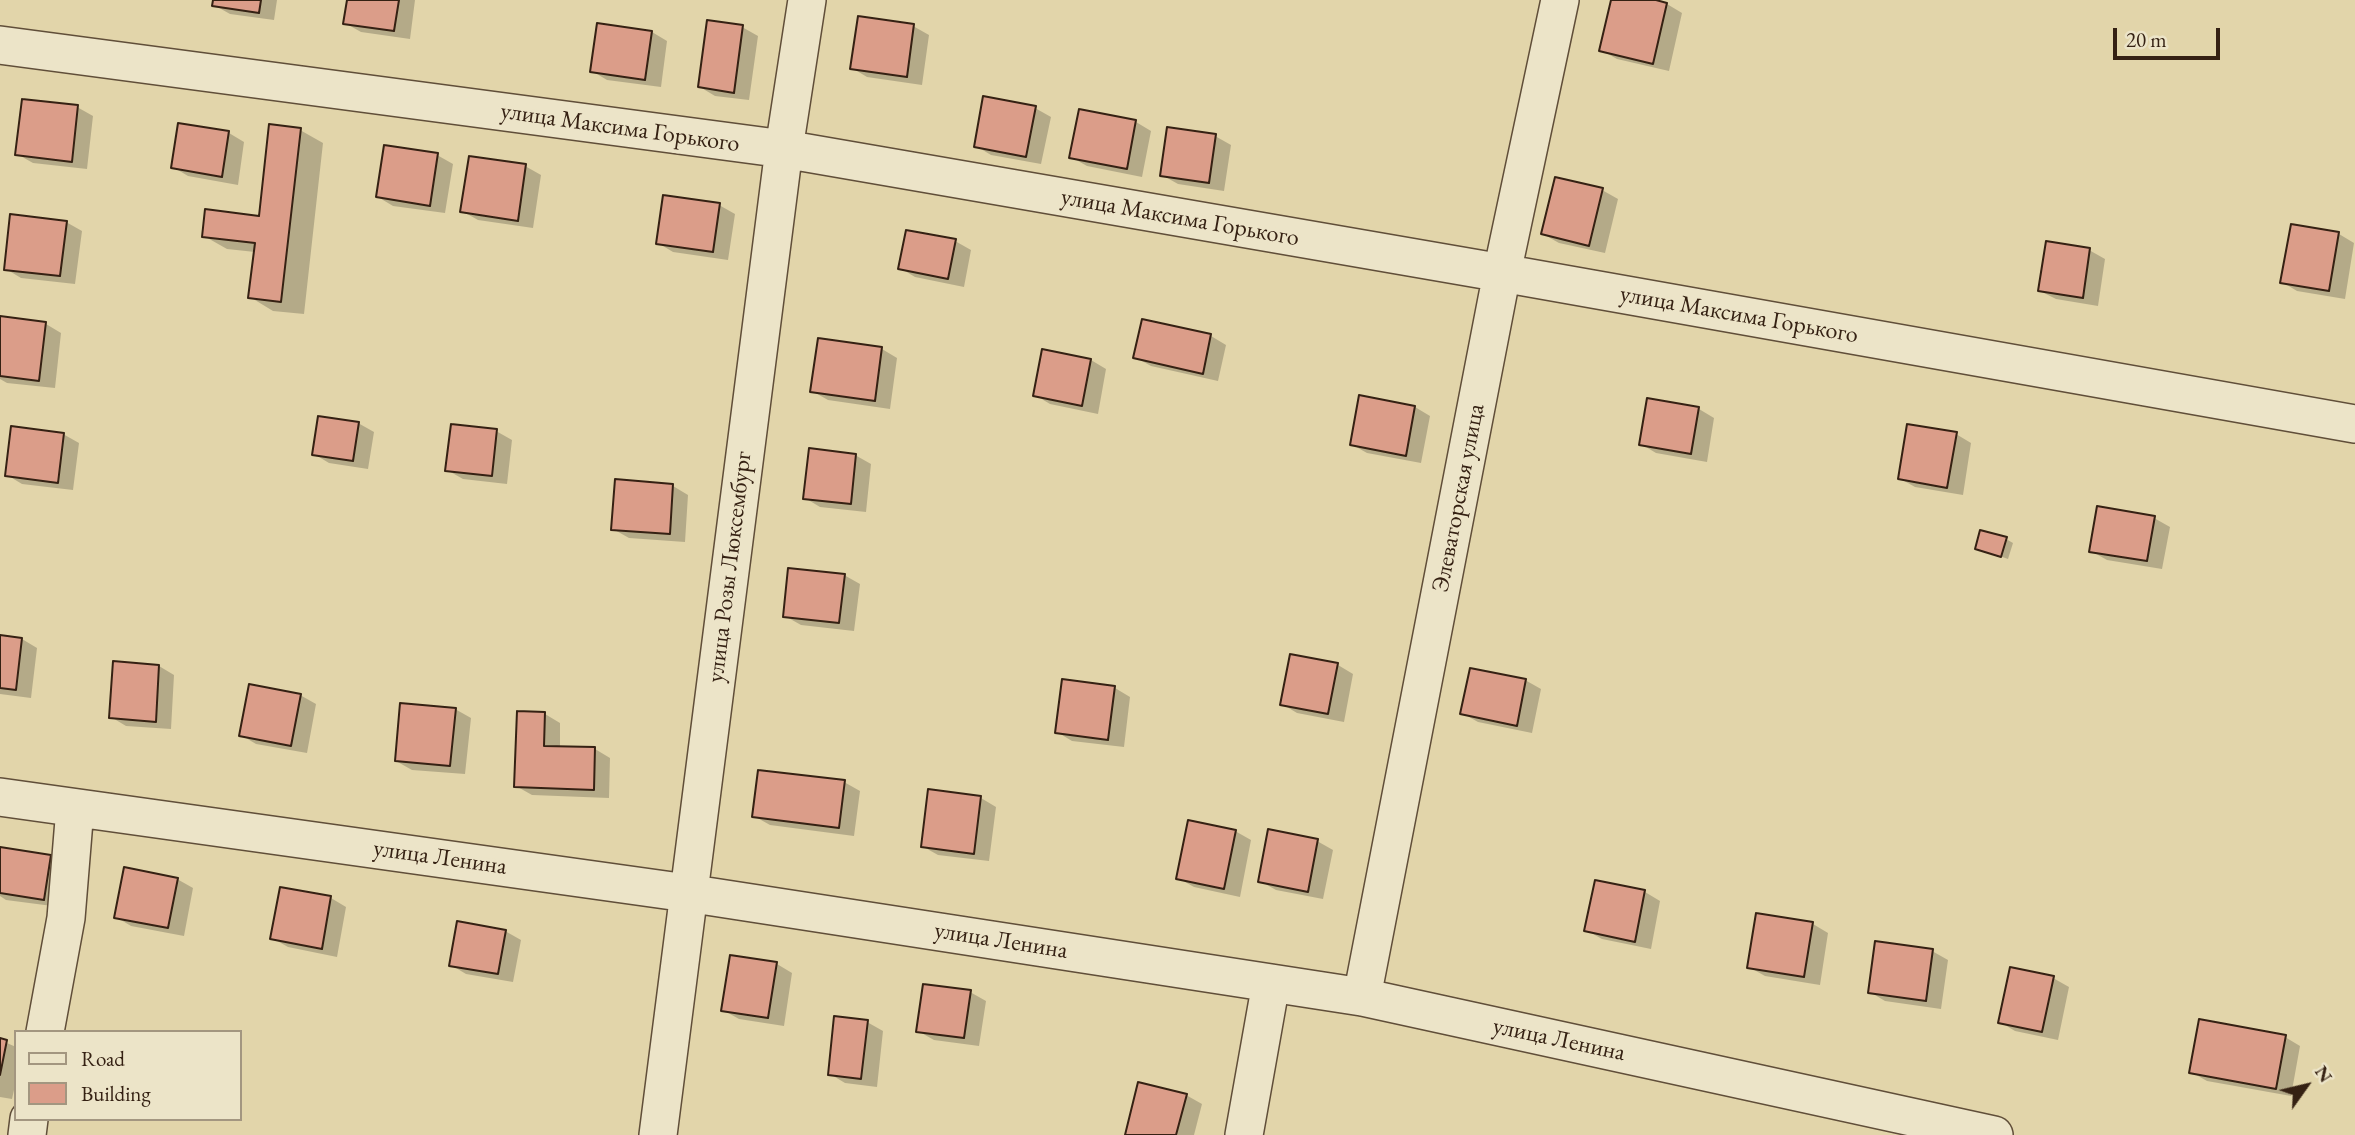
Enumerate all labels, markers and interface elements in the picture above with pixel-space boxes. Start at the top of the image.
scale bar [2117,14,2224,58]
text: 20 m [2126,26,2167,53]
street label: улица Максима Горького [499,97,741,159]
street label: улица Максима Горького [1059,183,1301,253]
street label: улица Максима Горького [1618,280,1860,350]
street label: Элеваторская улица [1427,401,1491,595]
street label: улица Розы Люксембург [702,450,758,684]
street label: улица Ленина [371,834,509,882]
street label: улица Ленина [932,916,1070,966]
street label: улица Ленина [1490,1012,1628,1068]
legend [14,1030,242,1121]
text: Road [81,1045,125,1072]
north arrow [2271,1051,2341,1121]
text: N [2309,1061,2338,1087]
text: Building [81,1080,151,1107]

